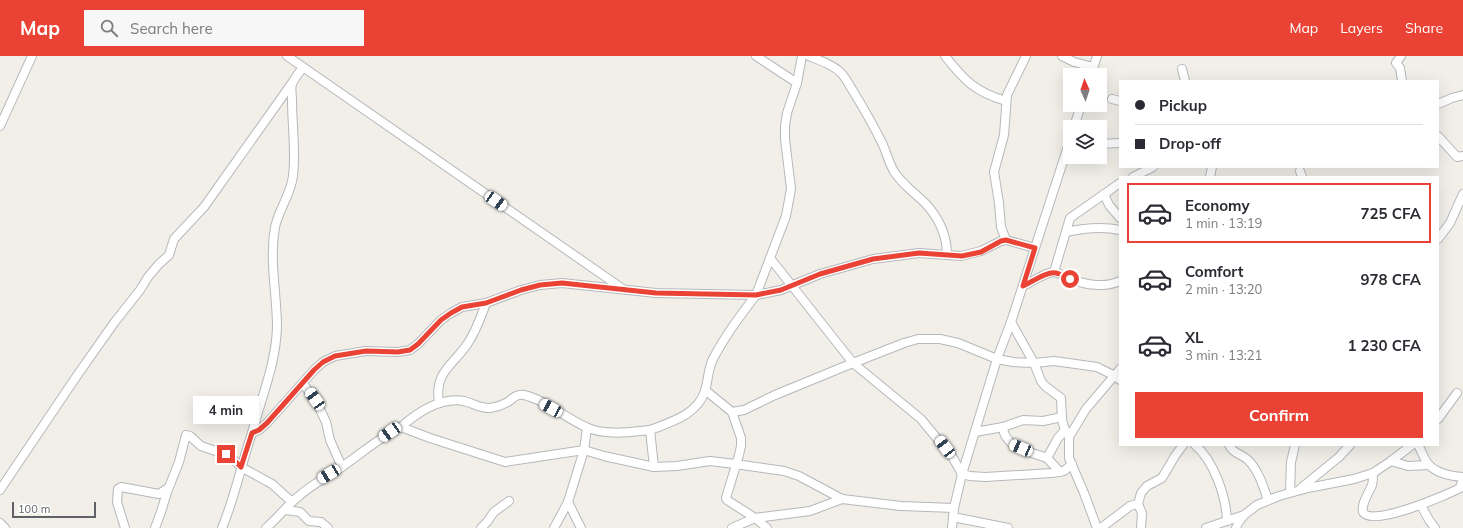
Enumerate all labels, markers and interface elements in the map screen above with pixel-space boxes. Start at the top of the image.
search box [84,10,364,46]
text: Map [20,16,60,40]
icon: search [98,17,120,39]
text: Search here [130,19,213,38]
text: Map [1289,19,1318,37]
text: Layers [1340,19,1383,37]
text: Share [1405,19,1443,37]
north arrow [1063,68,1107,112]
map controls [1063,68,1107,164]
text: Pickup [1159,96,1207,115]
button: layers [1063,120,1107,164]
text: Drop-off [1159,134,1221,153]
car [483,189,509,213]
icon: car [1137,195,1173,231]
text: Economy [1185,196,1250,215]
text: 725 CFA [1361,204,1421,223]
text: 1 min · 13:19 [1185,215,1262,231]
icon: car [1137,261,1173,297]
text: Comfort [1185,262,1243,281]
route start [1061,270,1079,288]
text: 978 CFA [1361,270,1421,289]
text: 2 min · 13:20 [1185,281,1262,297]
icon: car [1137,327,1173,363]
text: XL [1185,328,1203,347]
text: 1 230 CFA [1347,336,1421,355]
text: 3 min · 13:21 [1185,347,1262,363]
car [303,386,327,412]
button: Confirm [1135,392,1423,438]
callout: 4 min [193,396,259,424]
car [538,397,564,419]
text: 4 min [209,402,243,418]
car [377,420,403,444]
car [933,434,957,460]
car [1008,438,1034,458]
route end [217,445,235,463]
car [316,463,342,485]
scale bar [12,500,96,519]
text: 100 m [18,502,50,516]

